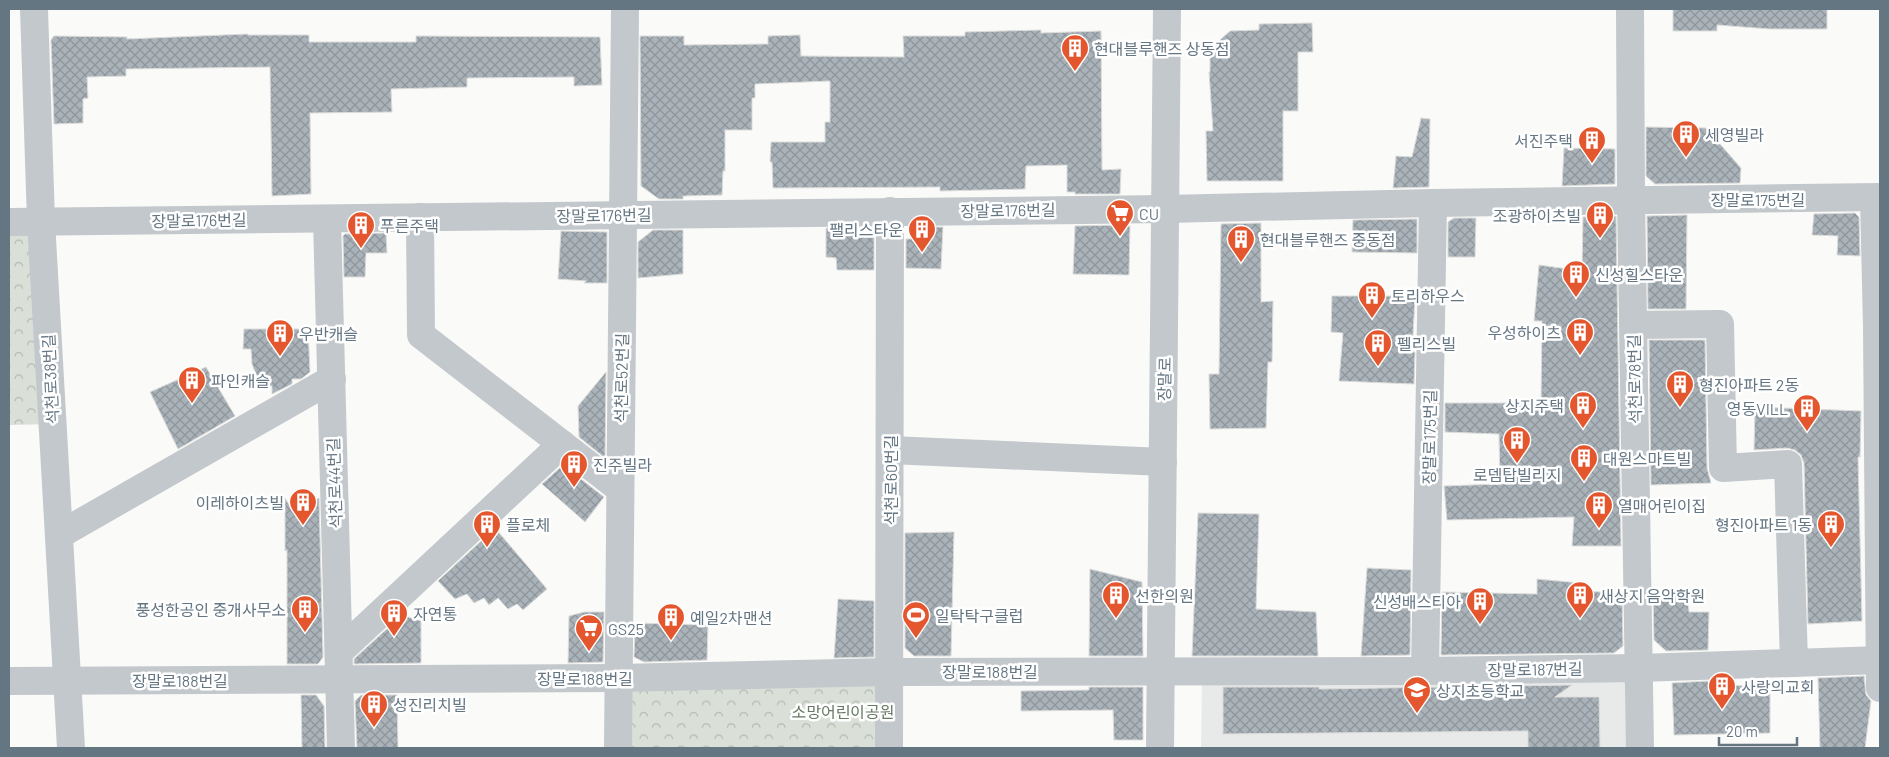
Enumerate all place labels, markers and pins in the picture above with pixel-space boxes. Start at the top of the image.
building icon: 현대블루핸즈 상동점 [1060,33,1090,72]
place label: 현대블루핸즈 상동점 [1094,39,1230,58]
building icon: 세영빌라 [1671,119,1701,158]
building icon: 서진주택 [1577,125,1607,164]
place label: 세영빌라 [1705,125,1764,144]
place label: 서진주택 [1514,131,1573,150]
supermarket icon: CU [1105,198,1135,237]
building icon: 조광하이츠빌 [1585,200,1615,239]
place label: CU [1139,204,1159,223]
place label: 조광하이츠빌 [1493,206,1581,225]
building icon: 푸른주택 [346,210,376,249]
building icon: 팰리스타운 [907,214,937,253]
place label: 푸른주택 [380,216,439,235]
place label: 팰리스타운 [829,220,903,239]
building icon: 현대블루핸즈 중동점 [1226,224,1256,263]
place label: 현대블루핸즈 중동점 [1260,230,1396,249]
building icon: 신성힐스타운 [1561,259,1591,298]
place label: 신성힐스타운 [1595,265,1683,284]
building icon: 토리하우스 [1357,280,1387,319]
place label: 토리하우스 [1391,286,1465,305]
building icon: 우성하이츠 [1565,317,1595,356]
building icon: 우반캐슬 [265,318,295,357]
place label: 우성하이츠 [1487,323,1561,342]
place label: 우반캐슬 [299,324,358,343]
building icon: 펠리스빌 [1363,328,1393,367]
place label: 펠리스빌 [1397,334,1456,353]
building icon: 파인캐슬 [177,365,207,404]
building icon: 형진아파트 2동 [1665,369,1695,408]
place label: 파인캐슬 [211,371,270,390]
place label: 형진아파트 2동 [1699,375,1799,394]
building icon: 상지주택 [1568,390,1598,429]
building icon: 영동VILL [1792,393,1822,432]
place label: 상지주택 [1505,396,1564,415]
place label: 영동VILL [1727,399,1788,418]
building icon: 로뎀탑빌리지 [1502,425,1532,464]
building icon: 대원스마트빌 [1569,443,1599,482]
building icon: 진주빌라 [559,449,589,488]
place label: 대원스마트빌 [1603,449,1691,468]
place label: 진주빌라 [593,455,652,474]
place label: 로뎀탑빌리지 [1473,465,1561,484]
building icon: 이레하이츠빌 [288,487,318,526]
building icon: 열매어린이집 [1584,490,1614,529]
place label: 이레하이츠빌 [196,493,284,512]
place label: 열매어린이집 [1618,496,1706,515]
building icon: 플로체 [472,509,502,548]
building icon: 형진아파트 1동 [1816,509,1846,548]
place label: 플로체 [506,515,550,534]
place label: 형진아파트 1동 [1715,515,1812,534]
building icon: 선한의원 [1101,580,1131,619]
building icon: 새상지 음악학원 [1565,580,1595,619]
place label: 선한의원 [1135,586,1194,605]
building icon: 신성배스티아 [1465,586,1495,625]
place label: 새상지 음악학원 [1599,586,1705,605]
place label: 신성배스티아 [1373,592,1461,611]
building icon: 풍성한공인 중개사무소 [290,594,320,633]
building icon: 자연통 [379,598,409,637]
place label: 풍성한공인 중개사무소 [136,600,286,619]
sports icon: 일탁탁구클럽 [901,600,931,639]
building icon: 예일2차맨션 [656,602,686,641]
place label: 자연통 [413,604,457,623]
place label: 일탁탁구클럽 [935,606,1023,625]
place label: 예일2차맨션 [690,608,772,627]
supermarket icon: GS25 [574,613,604,652]
place label: GS25 [608,619,644,638]
building icon: 사랑의교회 [1707,671,1737,710]
school or university icon: 상지초등학교 [1402,675,1432,714]
place label: 사랑의교회 [1741,677,1815,696]
place label: 상지초등학교 [1436,681,1524,700]
building icon: 성진리치빌 [359,689,389,728]
place label: 성진리치빌 [393,695,467,714]

